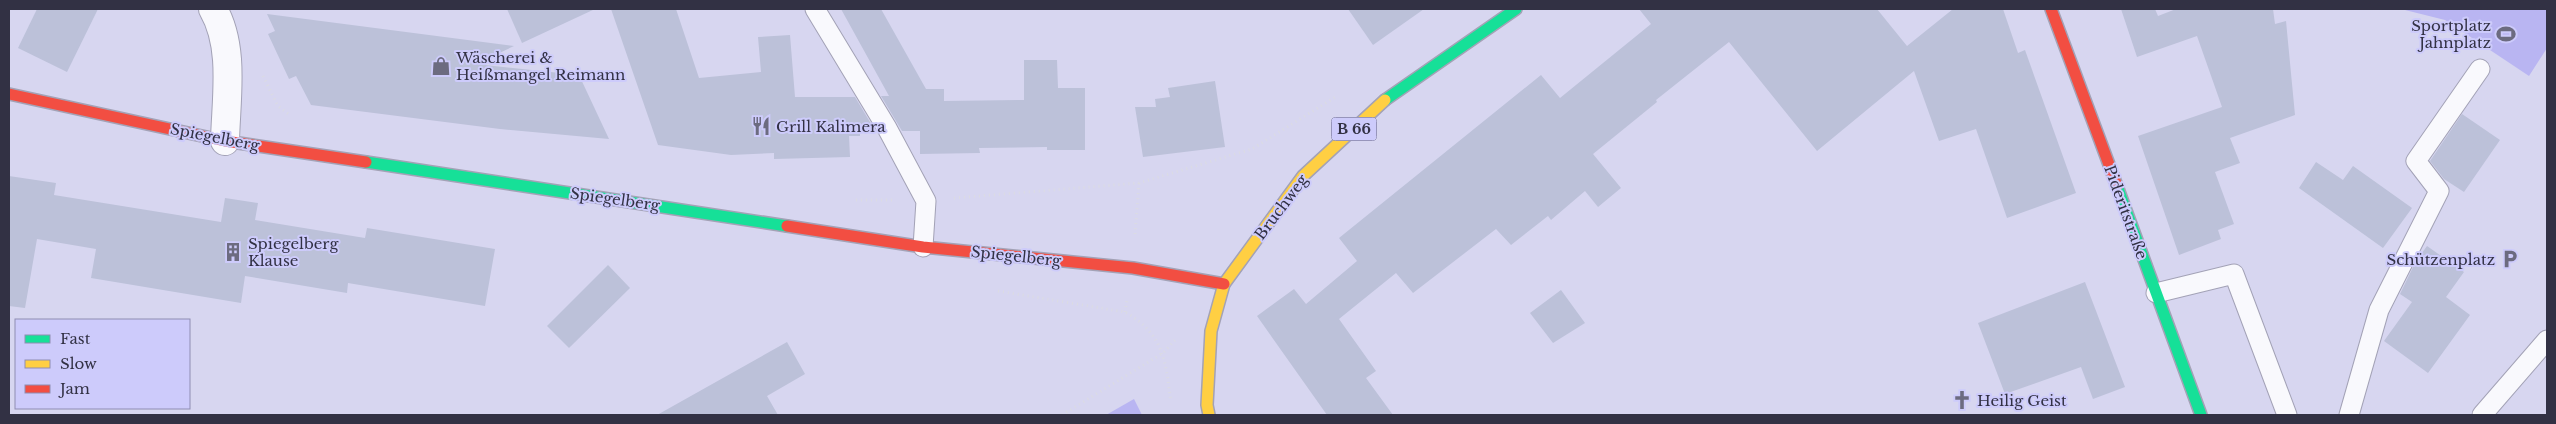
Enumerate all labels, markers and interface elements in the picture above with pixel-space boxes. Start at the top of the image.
place label: Sportplatz Jahnplatz [2411,16,2491,52]
sports icon: Sportplatz Jahnplatz [2495,23,2517,45]
place label: Wäscherei & Heißmangel Reimann [455,48,625,84]
shop icon: Wäscherei & Heißmangel Reimann [430,55,452,77]
restaurant icon: Grill Kalimera [750,115,772,137]
place label: Grill Kalimera [776,117,886,136]
road number: B 66 [1332,118,1376,140]
street label: Spiegelberg [169,119,262,155]
street label: Pideritstraße [2100,162,2152,262]
street label: Bruchweg [1250,170,1312,243]
street label: Spiegelberg [569,183,662,215]
place label: Spiegelberg Klause [248,234,339,270]
building icon: Spiegelberg Klause [222,241,244,263]
street label: Spiegelberg [970,242,1063,270]
parking icon: Schützenplatz [2499,248,2521,270]
place label: Schützenplatz [2387,250,2495,269]
legend [15,319,190,409]
text: Fast [60,329,91,348]
text: Slow [60,354,97,373]
text: Jam [58,379,90,398]
church icon: Heilig Geist [1951,389,1973,411]
place label: Heilig Geist [1977,391,2067,410]

